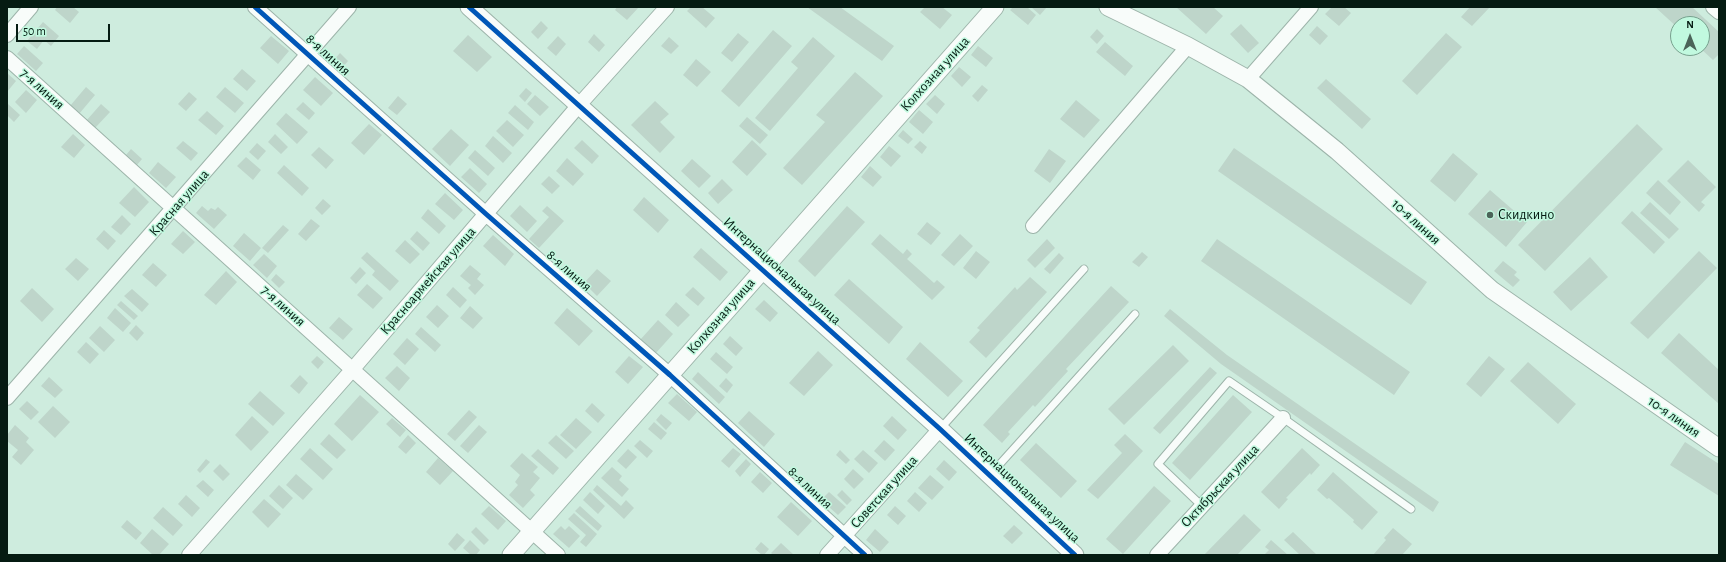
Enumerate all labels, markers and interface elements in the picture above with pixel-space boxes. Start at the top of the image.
scale bar [18,16,112,42]
north arrow [1670,16,1710,56]
text: N [1686,19,1694,30]
text: 50 m [23,25,46,37]
street label: 8-я линия [302,31,354,79]
street label: Колхозная улица [897,33,973,115]
street label: 7-я линия [16,65,68,113]
street label: Красная улица [145,166,213,240]
street label: 10-я линия [1388,196,1444,248]
place label: Скидкино [1498,207,1554,223]
marker: Скидкино [1485,210,1495,220]
street label: Интернациональная улица [720,214,844,328]
street label: Красноармейская улица [377,224,479,338]
street label: 8-я линия [543,247,595,295]
street label: Колхозная улица [683,275,759,357]
street label: 7-я линия [257,282,309,330]
street label: 10-я линия [1645,393,1703,441]
street label: Интернациональная улица [960,430,1084,546]
street label: Октябрьская улица [1177,441,1263,531]
street label: Советская улица [847,452,921,532]
street label: 8-я линия [784,463,836,513]

